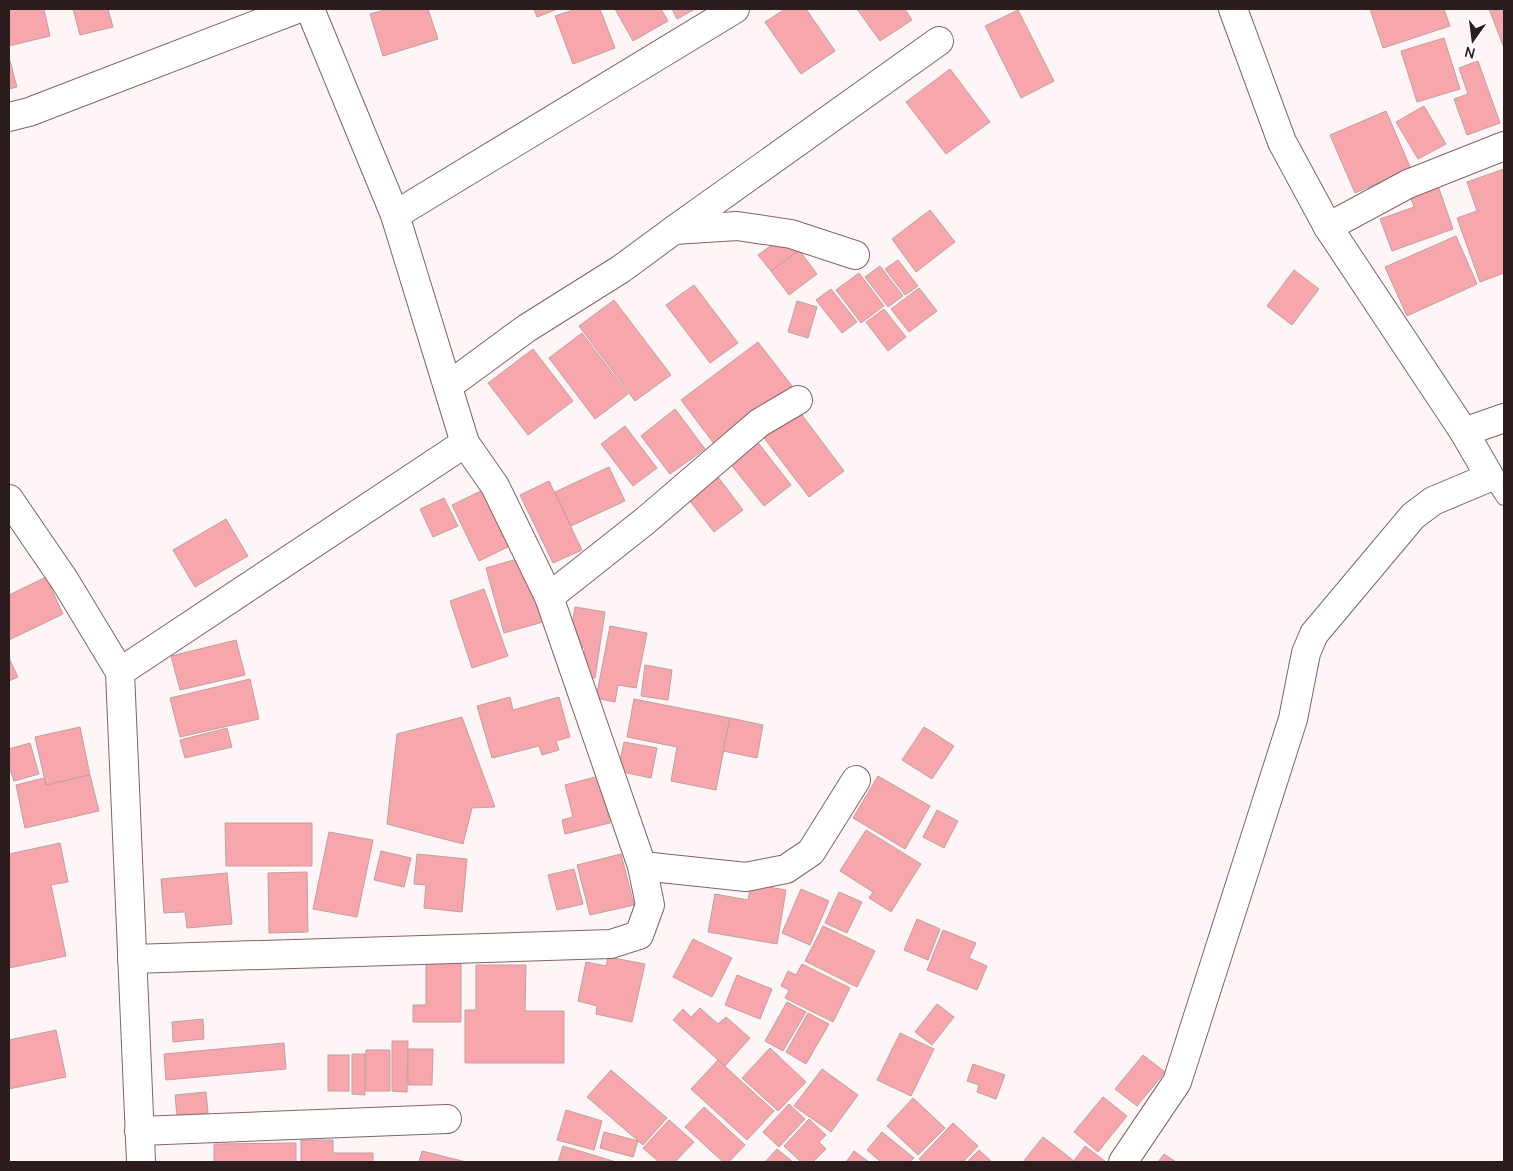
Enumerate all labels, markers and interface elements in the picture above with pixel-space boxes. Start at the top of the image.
north arrow [1448,15,1498,65]
text: N [1463,43,1477,64]

